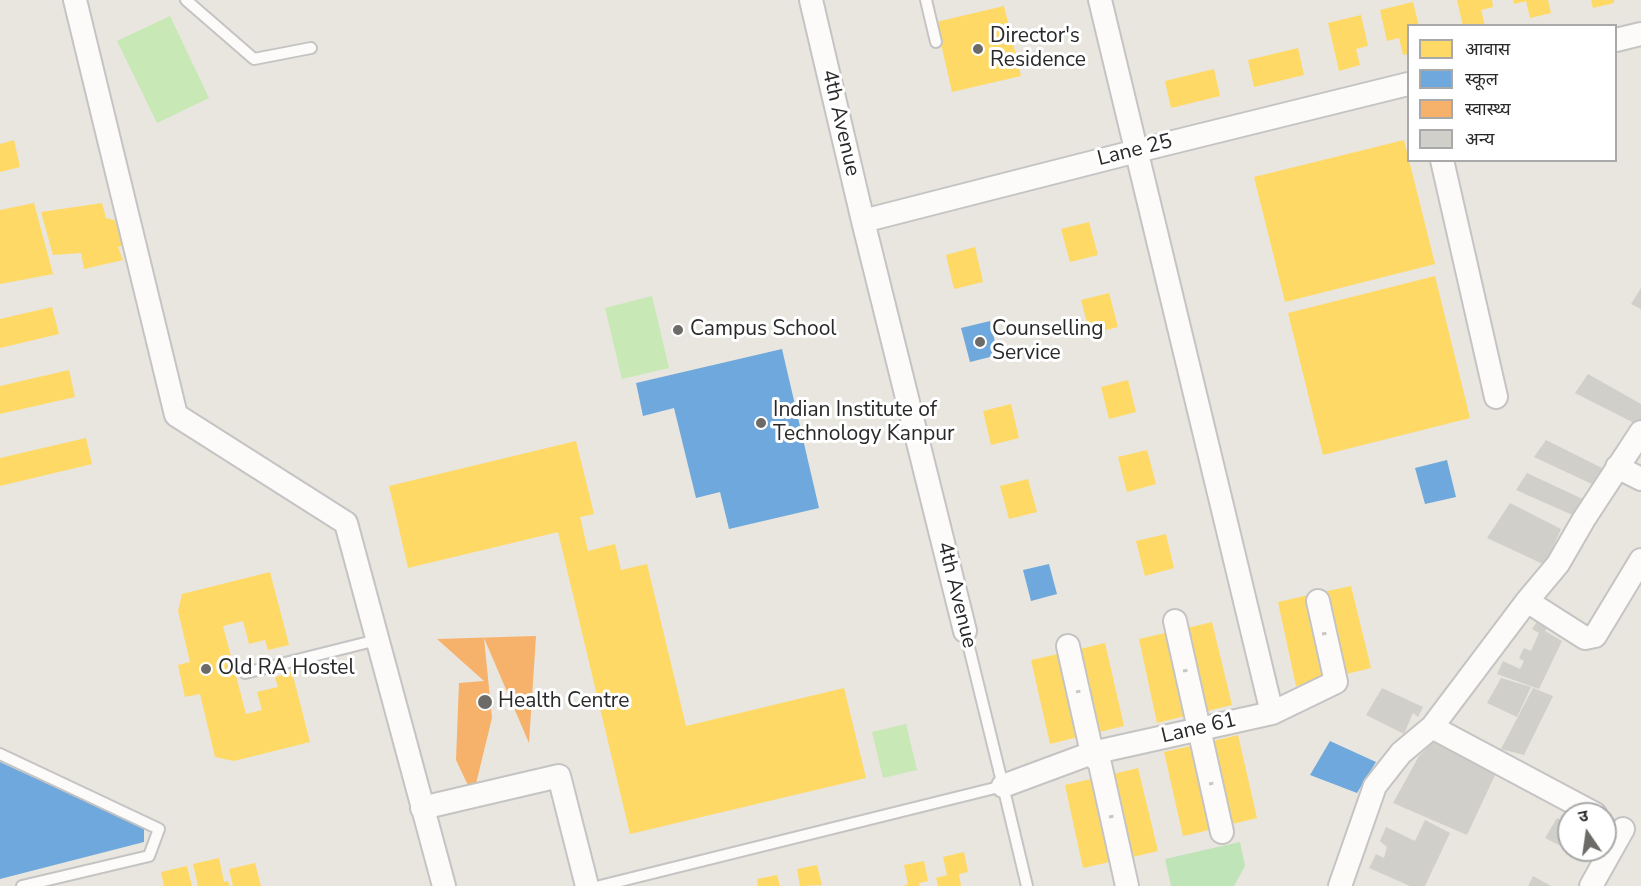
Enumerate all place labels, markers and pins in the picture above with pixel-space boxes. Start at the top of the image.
place label: Director's Residence [990,24,1086,74]
marker: Director's Residence [971,42,985,56]
place label: Campus School [690,317,837,343]
place label: Counselling Service [992,317,1104,367]
marker: Campus School [671,323,685,337]
marker: Counselling Service [973,335,987,349]
place label: Indian Institute of Technology Kanpur [773,398,954,448]
marker: Indian Institute of Technology Kanpur [754,416,768,430]
place label: Old RA Hostel [218,656,355,682]
marker: Old RA Hostel [199,662,213,676]
place label: Health Centre [498,689,629,715]
marker: Health Centre [476,693,494,711]

